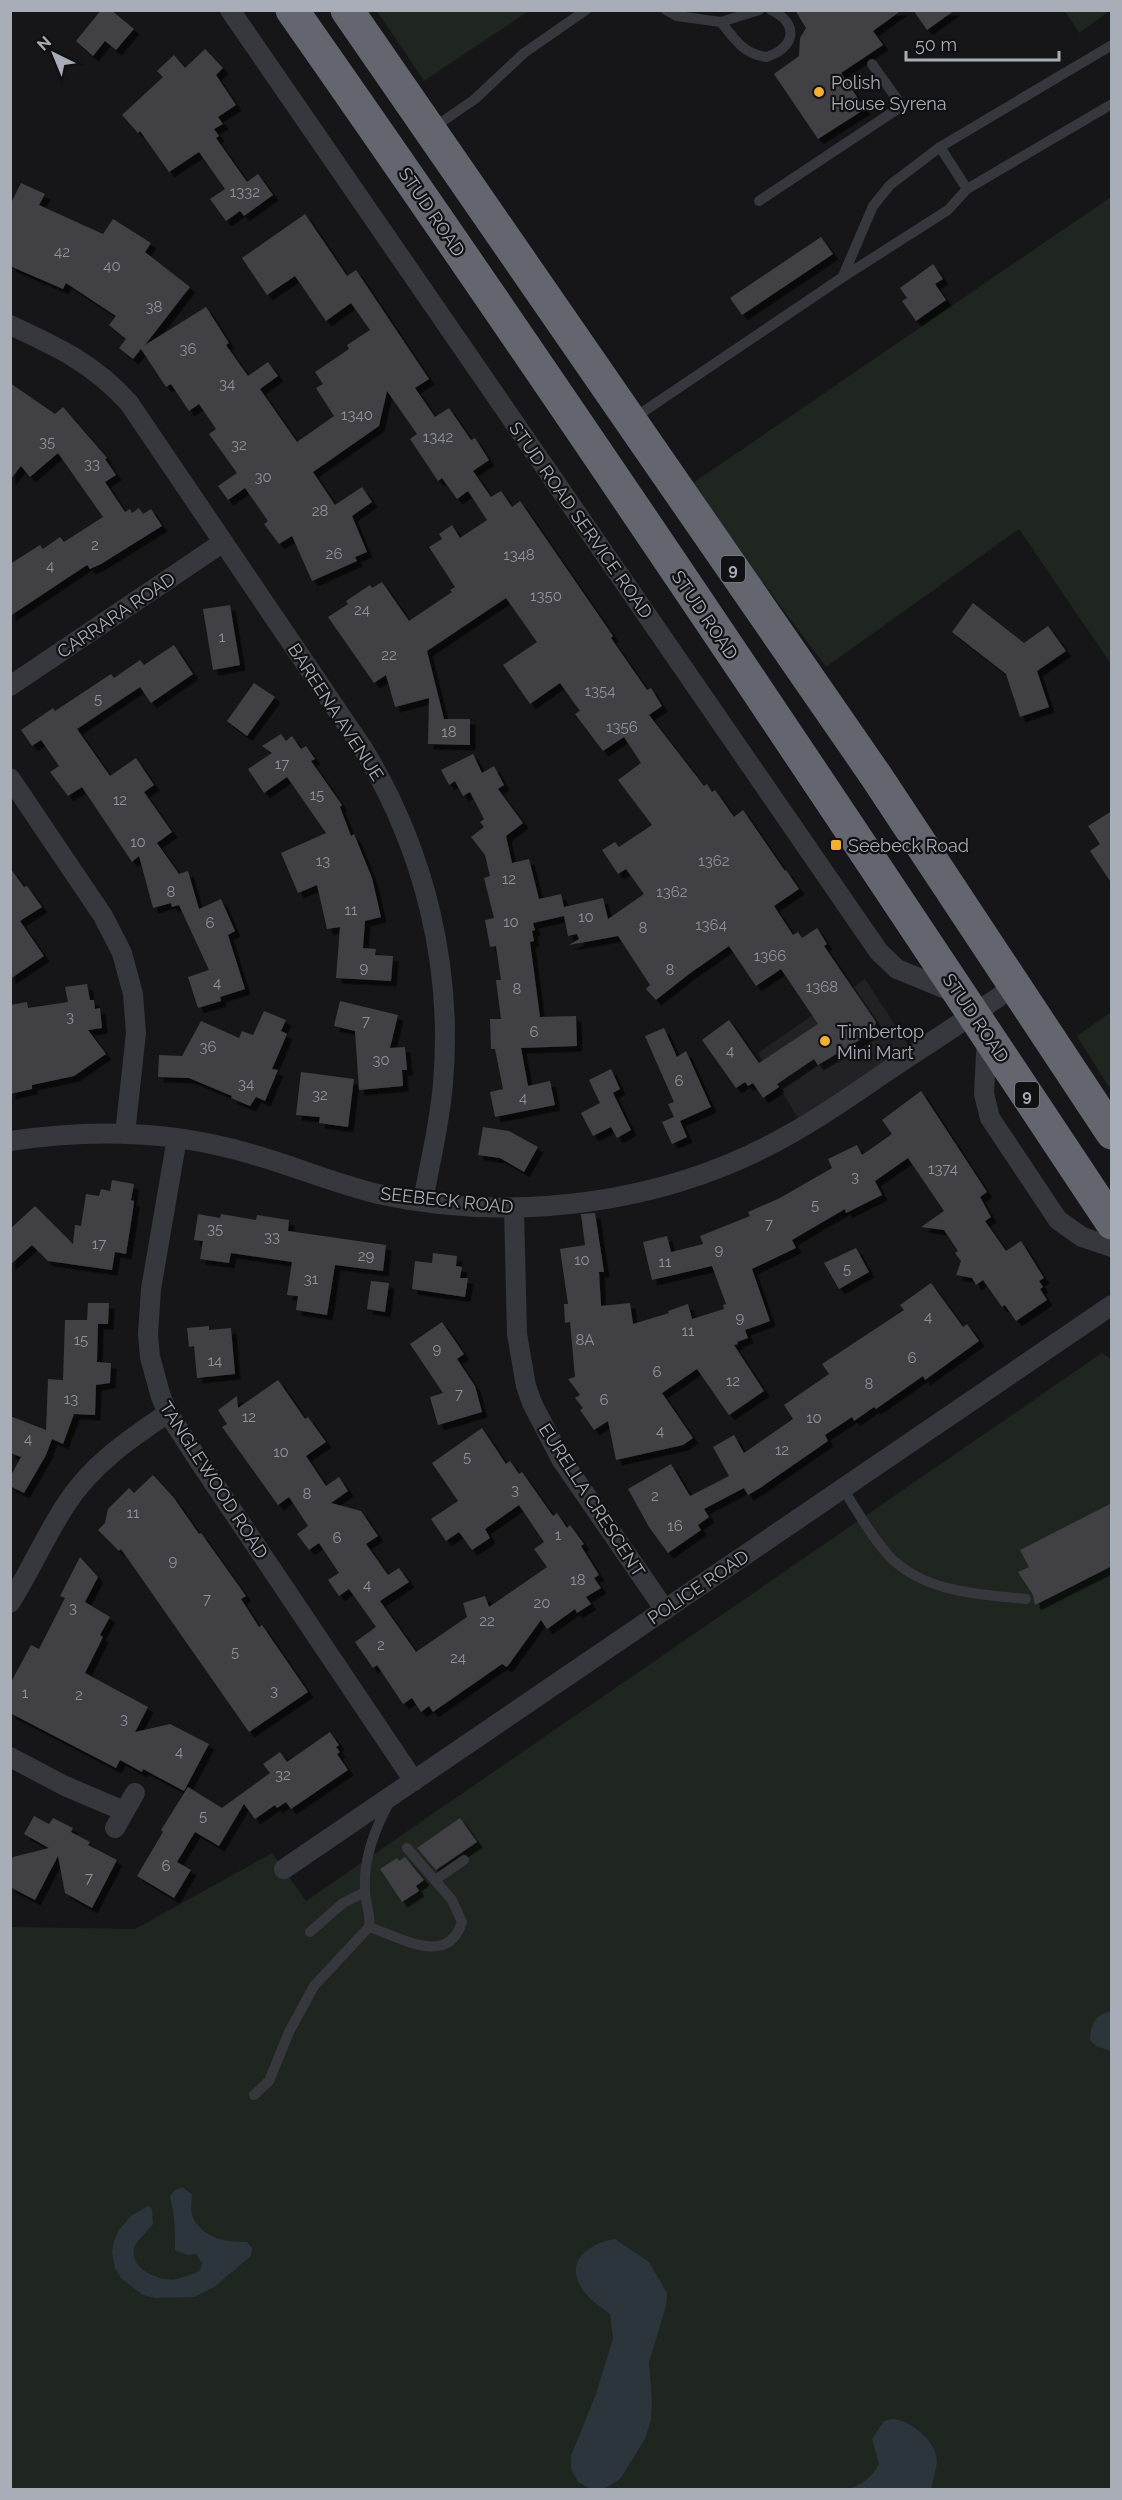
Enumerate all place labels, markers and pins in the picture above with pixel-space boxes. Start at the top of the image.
place label: Polish House Syrena [831,72,947,114]
marker: Polish House Syrena [812,85,826,99]
place label: Seebeck Road [848,835,969,856]
marker: Seebeck Road [829,838,843,852]
place label: Timbertop Mini Mart [837,1021,924,1063]
marker: Timbertop Mini Mart [818,1034,832,1048]

